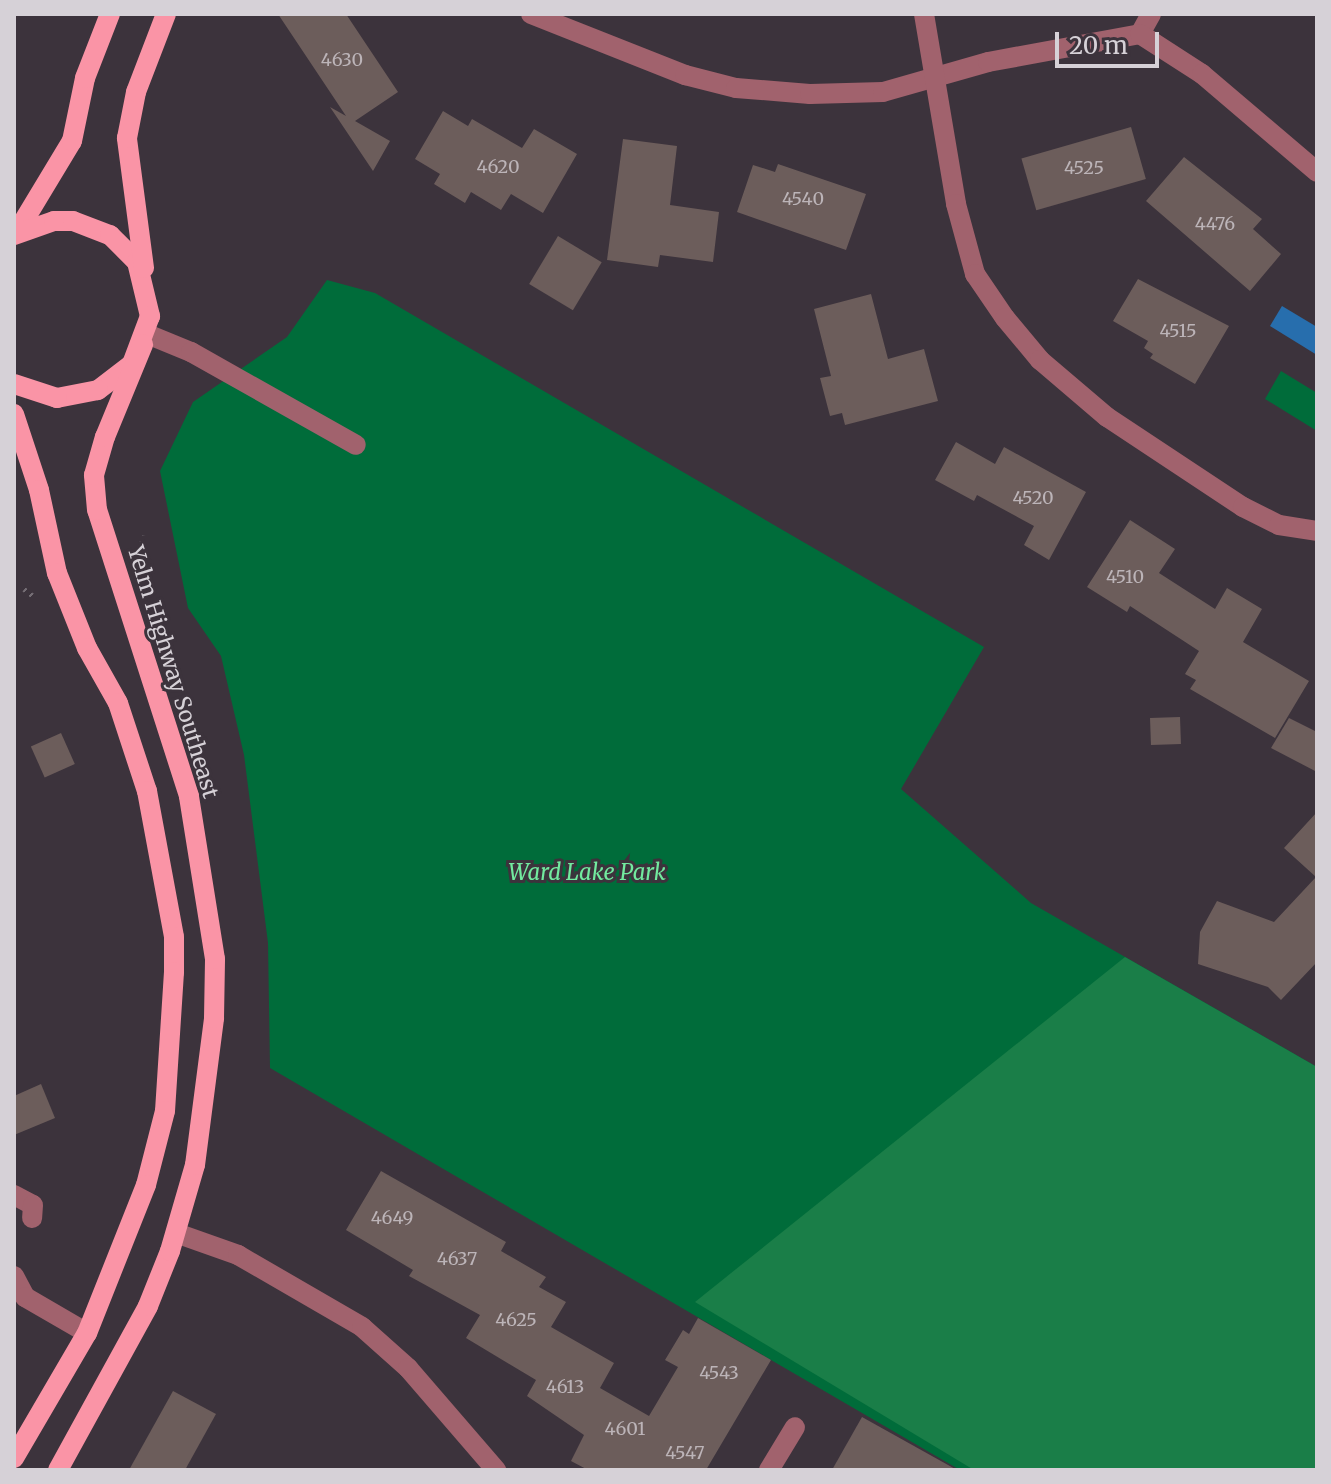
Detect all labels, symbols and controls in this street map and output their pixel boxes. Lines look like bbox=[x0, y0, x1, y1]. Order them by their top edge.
scale bar bbox=[1059, 16, 1163, 66]
text: 20 m bbox=[1069, 30, 1128, 61]
house number: 4630 bbox=[321, 49, 363, 71]
house number: 4620 bbox=[476, 156, 520, 178]
house number: 4525 bbox=[1064, 157, 1104, 179]
house number: 4540 bbox=[782, 188, 824, 210]
house number: 4476 bbox=[1195, 213, 1235, 235]
house number: 4515 bbox=[1159, 320, 1197, 342]
house number: 4520 bbox=[1012, 487, 1054, 509]
street label: Yelm Highway Southeast bbox=[122, 543, 224, 801]
house number: 4510 bbox=[1106, 566, 1144, 588]
park label: Ward Lake Park bbox=[508, 860, 666, 886]
house number: 4649 bbox=[371, 1207, 413, 1229]
house number: 4637 bbox=[437, 1248, 477, 1270]
house number: 4625 bbox=[495, 1309, 537, 1331]
house number: 4543 bbox=[699, 1362, 739, 1384]
house number: 4613 bbox=[546, 1376, 584, 1398]
house number: 4601 bbox=[605, 1418, 645, 1440]
house number: 4547 bbox=[665, 1442, 705, 1464]

